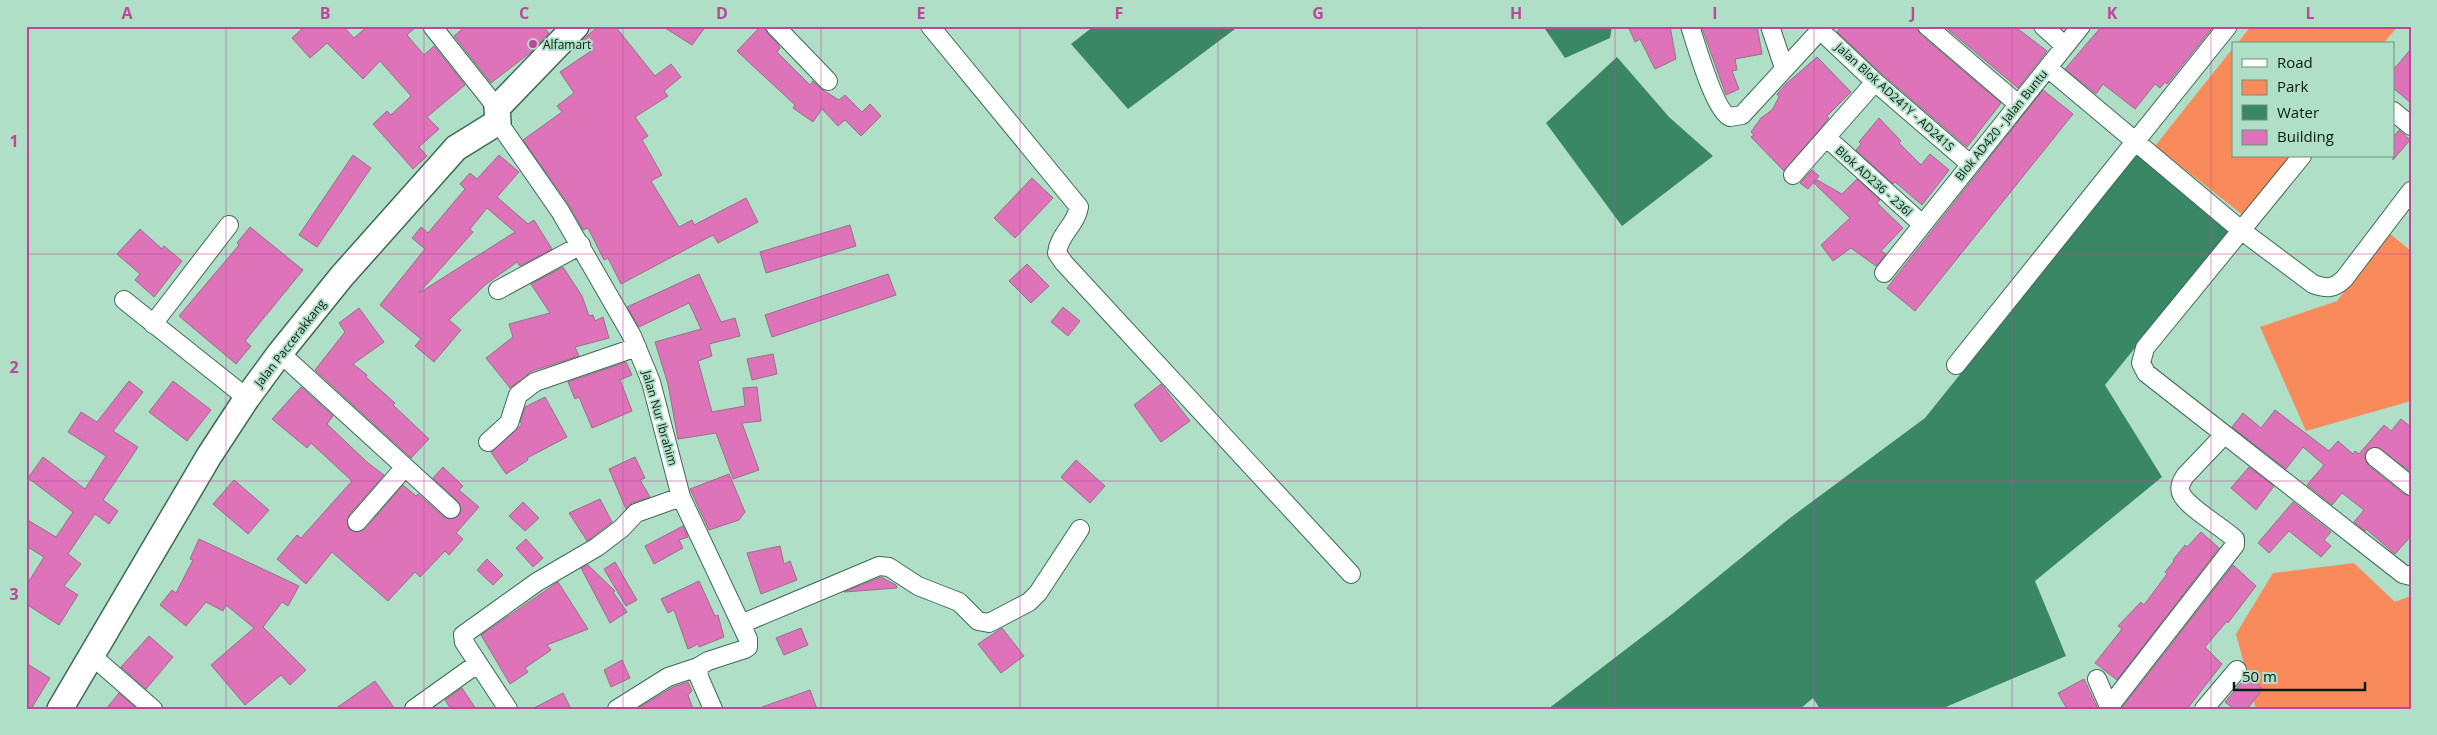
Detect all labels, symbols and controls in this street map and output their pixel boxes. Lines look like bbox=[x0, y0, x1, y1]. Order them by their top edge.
text: A bbox=[121, 2, 133, 24]
text: B bbox=[320, 2, 330, 24]
text: C bbox=[519, 2, 529, 24]
text: D bbox=[716, 2, 728, 24]
text: E bbox=[917, 2, 926, 24]
text: F bbox=[1115, 2, 1123, 24]
text: G bbox=[1312, 2, 1324, 24]
text: H bbox=[1510, 2, 1522, 24]
text: I bbox=[1712, 2, 1718, 24]
text: J bbox=[1908, 2, 1916, 24]
text: K bbox=[2107, 2, 2118, 24]
text: L bbox=[2305, 2, 2315, 24]
place label: Alfamart bbox=[543, 36, 591, 53]
marker: Alfamart bbox=[527, 38, 539, 50]
street label: Jalan Blok AD241Y - AD241S bbox=[1831, 38, 1958, 155]
legend bbox=[2232, 42, 2394, 158]
text: Road bbox=[2277, 52, 2313, 72]
street label: Blok AD420 - Jalan Buntu bbox=[1951, 66, 2051, 184]
text: Park bbox=[2277, 76, 2308, 96]
text: Water bbox=[2277, 102, 2319, 122]
text: Building bbox=[2277, 126, 2334, 146]
text: 1 bbox=[9, 130, 19, 152]
street label: Blok AD236 - 236l bbox=[1832, 142, 1916, 220]
street label: Jalan Paccerakkang bbox=[250, 295, 330, 391]
text: 2 bbox=[9, 356, 19, 378]
street label: Jalan Nur Ibrahim bbox=[638, 367, 682, 468]
text: 3 bbox=[9, 583, 19, 605]
scale bar bbox=[2234, 660, 2366, 692]
text: 50 m bbox=[2242, 666, 2277, 686]

